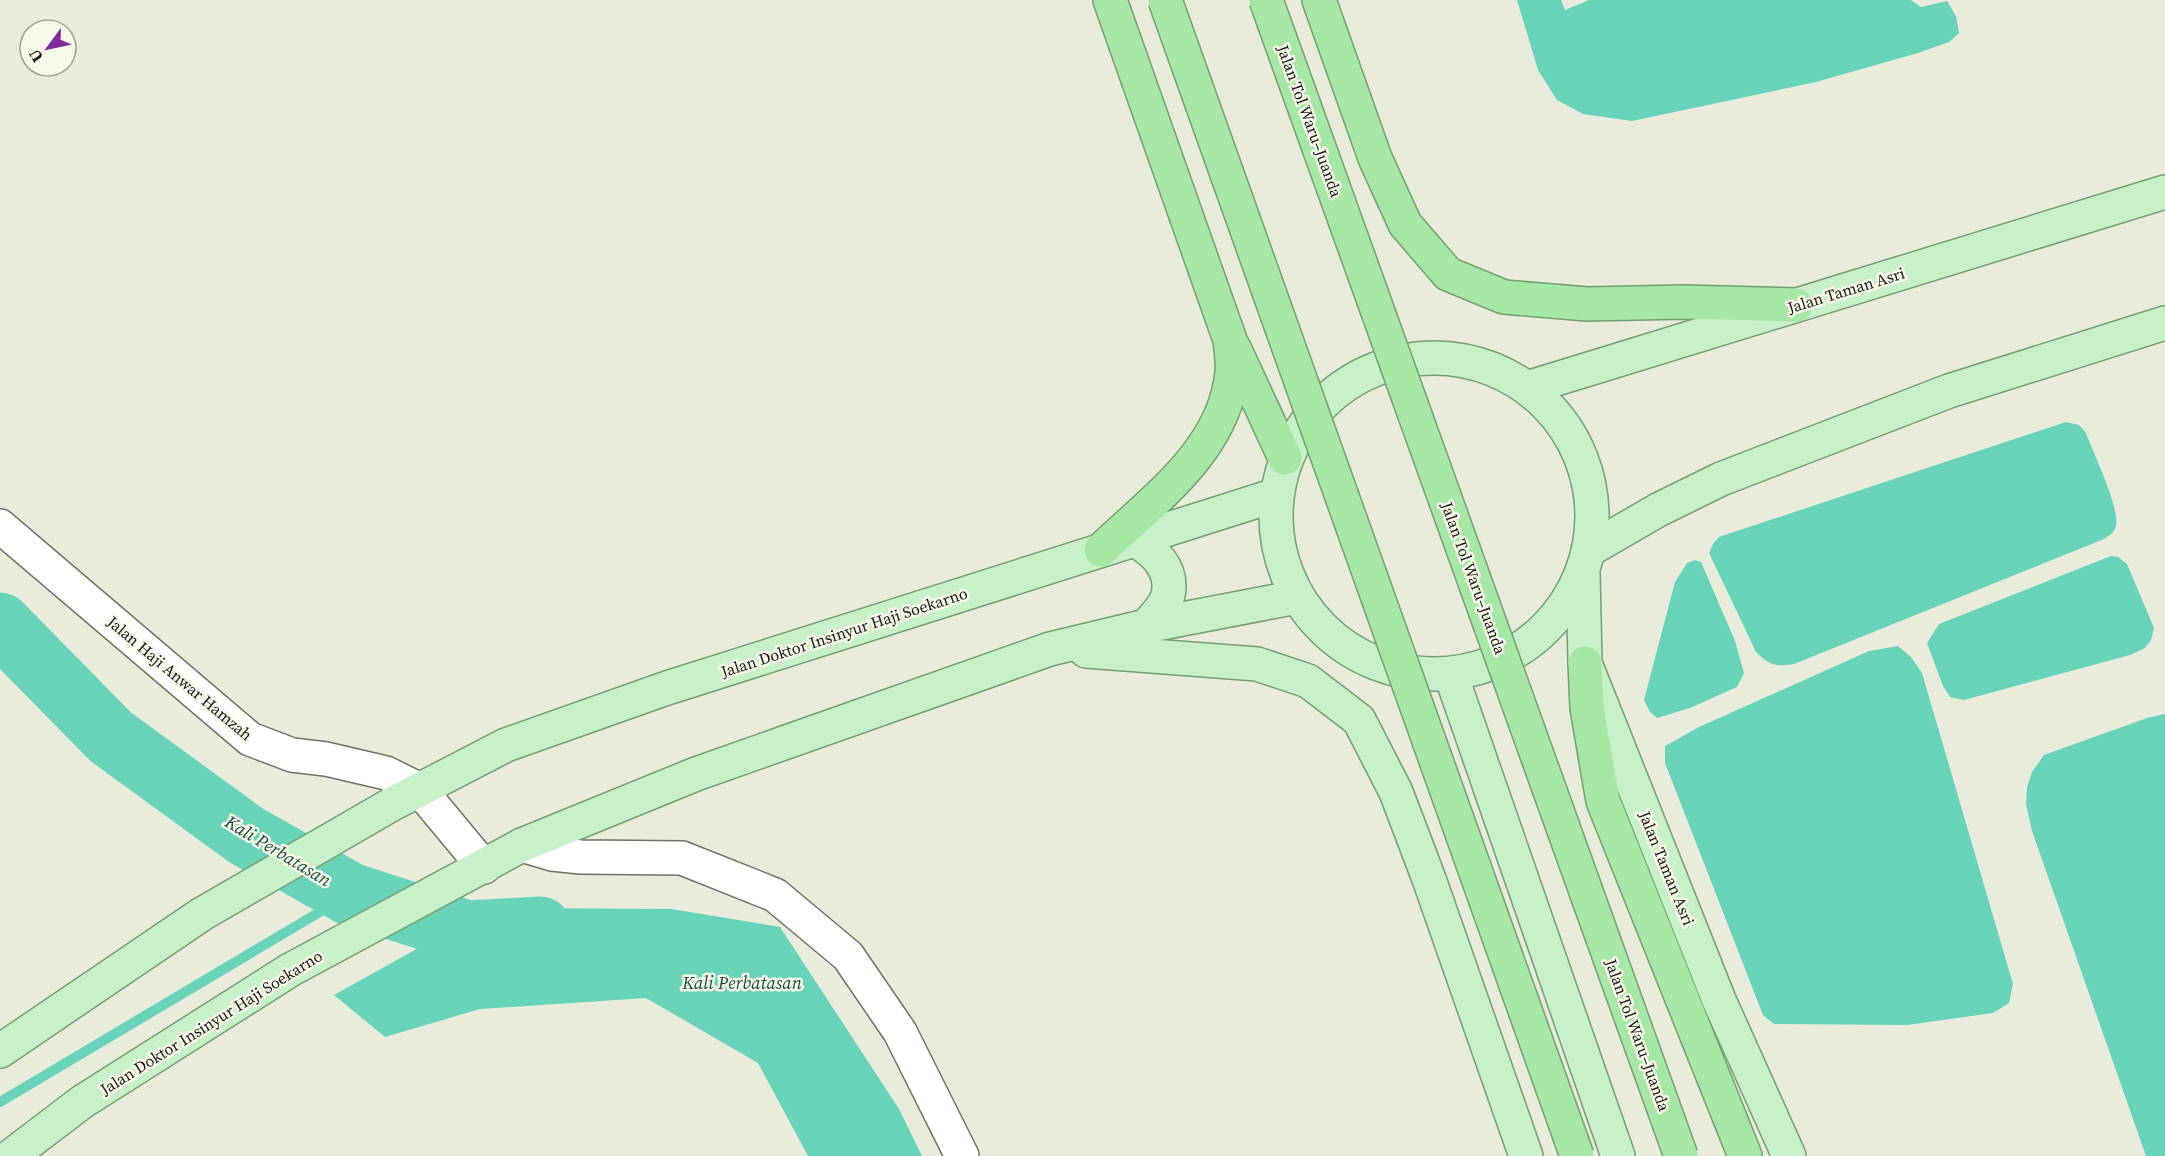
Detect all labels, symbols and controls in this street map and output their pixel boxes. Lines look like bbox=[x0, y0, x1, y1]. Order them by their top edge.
north arrow bbox=[18, 18, 78, 78]
street label: Jalan Tol Waru–Juanda bbox=[1272, 41, 1348, 201]
text: U bbox=[23, 45, 48, 67]
street label: Jalan Taman Asri bbox=[1784, 262, 1908, 319]
street label: Jalan Tol Waru–Juanda bbox=[1436, 498, 1512, 658]
street label: Jalan Doktor Insinyur Haji Soekarno bbox=[717, 582, 970, 683]
street label: Jalan Haji Anwar Hamzah bbox=[102, 610, 258, 746]
street label: Jalan Taman Asri bbox=[1634, 807, 1700, 929]
water label: Kali Perbatasan bbox=[220, 809, 336, 892]
street label: Jalan Doktor Insinyur Haji Soekarno bbox=[95, 944, 326, 1100]
street label: Jalan Tol Waru–Juanda bbox=[1600, 955, 1676, 1115]
water label: Kali Perbatasan bbox=[681, 970, 802, 995]

